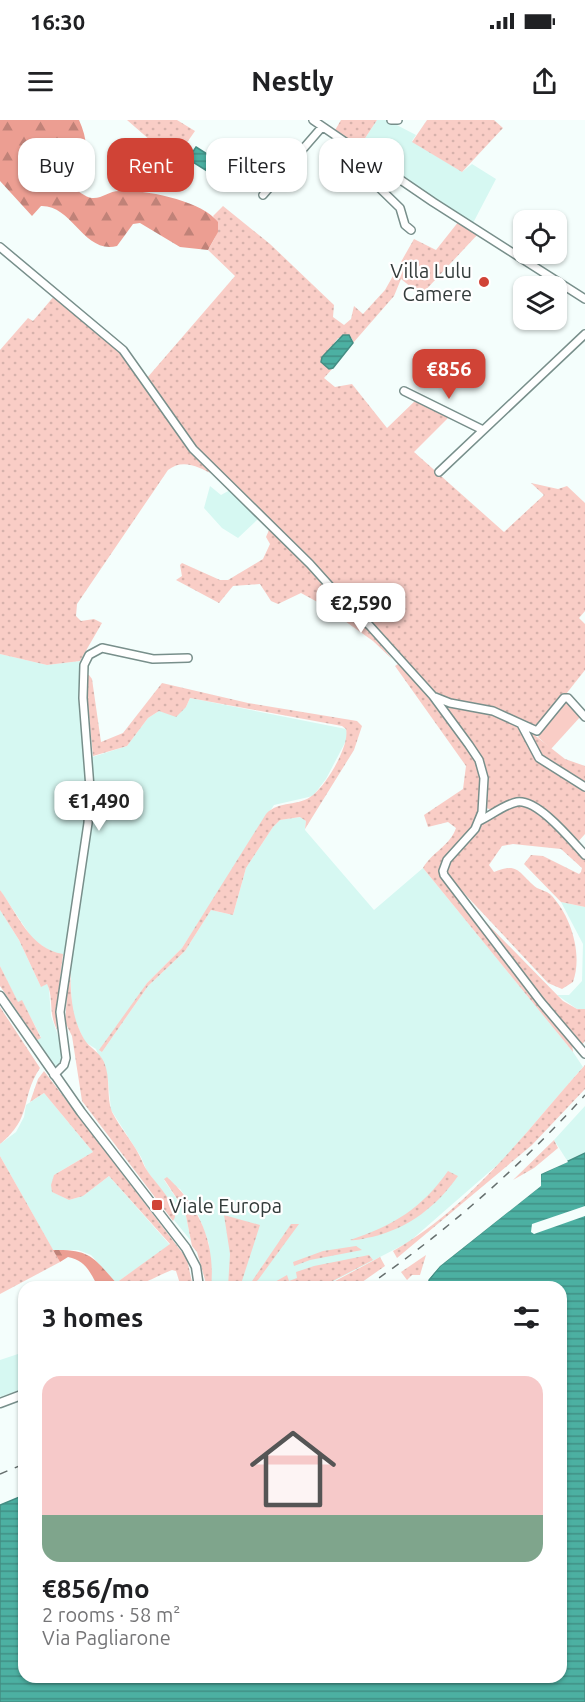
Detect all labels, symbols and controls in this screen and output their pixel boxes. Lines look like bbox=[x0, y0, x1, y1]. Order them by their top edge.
text: 16:30 bbox=[30, 9, 85, 34]
icon: menu bbox=[24, 65, 57, 98]
icon: share bbox=[528, 65, 561, 98]
text: Nestly bbox=[251, 66, 334, 96]
chip: Buy bbox=[18, 138, 95, 192]
chip: Rent bbox=[107, 138, 194, 192]
chip: Filters bbox=[206, 138, 307, 192]
chip: New bbox=[319, 138, 404, 192]
map controls bbox=[513, 210, 567, 330]
button: locate bbox=[513, 210, 567, 264]
place label: Villa Lulu Camere bbox=[390, 259, 472, 305]
marker: Villa Lulu Camere bbox=[477, 275, 491, 289]
button: layers bbox=[513, 276, 567, 330]
pin: €856 bbox=[413, 349, 485, 400]
text: €856 bbox=[426, 357, 472, 380]
pin: €2,590 bbox=[312, 583, 410, 634]
text: €2,590 bbox=[330, 591, 392, 614]
pin: €1,490 bbox=[50, 781, 148, 832]
text: €1,490 bbox=[68, 789, 130, 812]
place label: Viale Europa bbox=[169, 1194, 282, 1217]
marker: Viale Europa bbox=[150, 1198, 164, 1212]
icon: filters bbox=[510, 1301, 543, 1334]
text: 3 homes bbox=[42, 1303, 143, 1332]
icon: home bbox=[239, 1415, 347, 1523]
text: €856/mo bbox=[42, 1574, 150, 1603]
text: 2 rooms · 58 m² bbox=[42, 1603, 180, 1626]
text: Via Pagliarone bbox=[42, 1626, 171, 1649]

